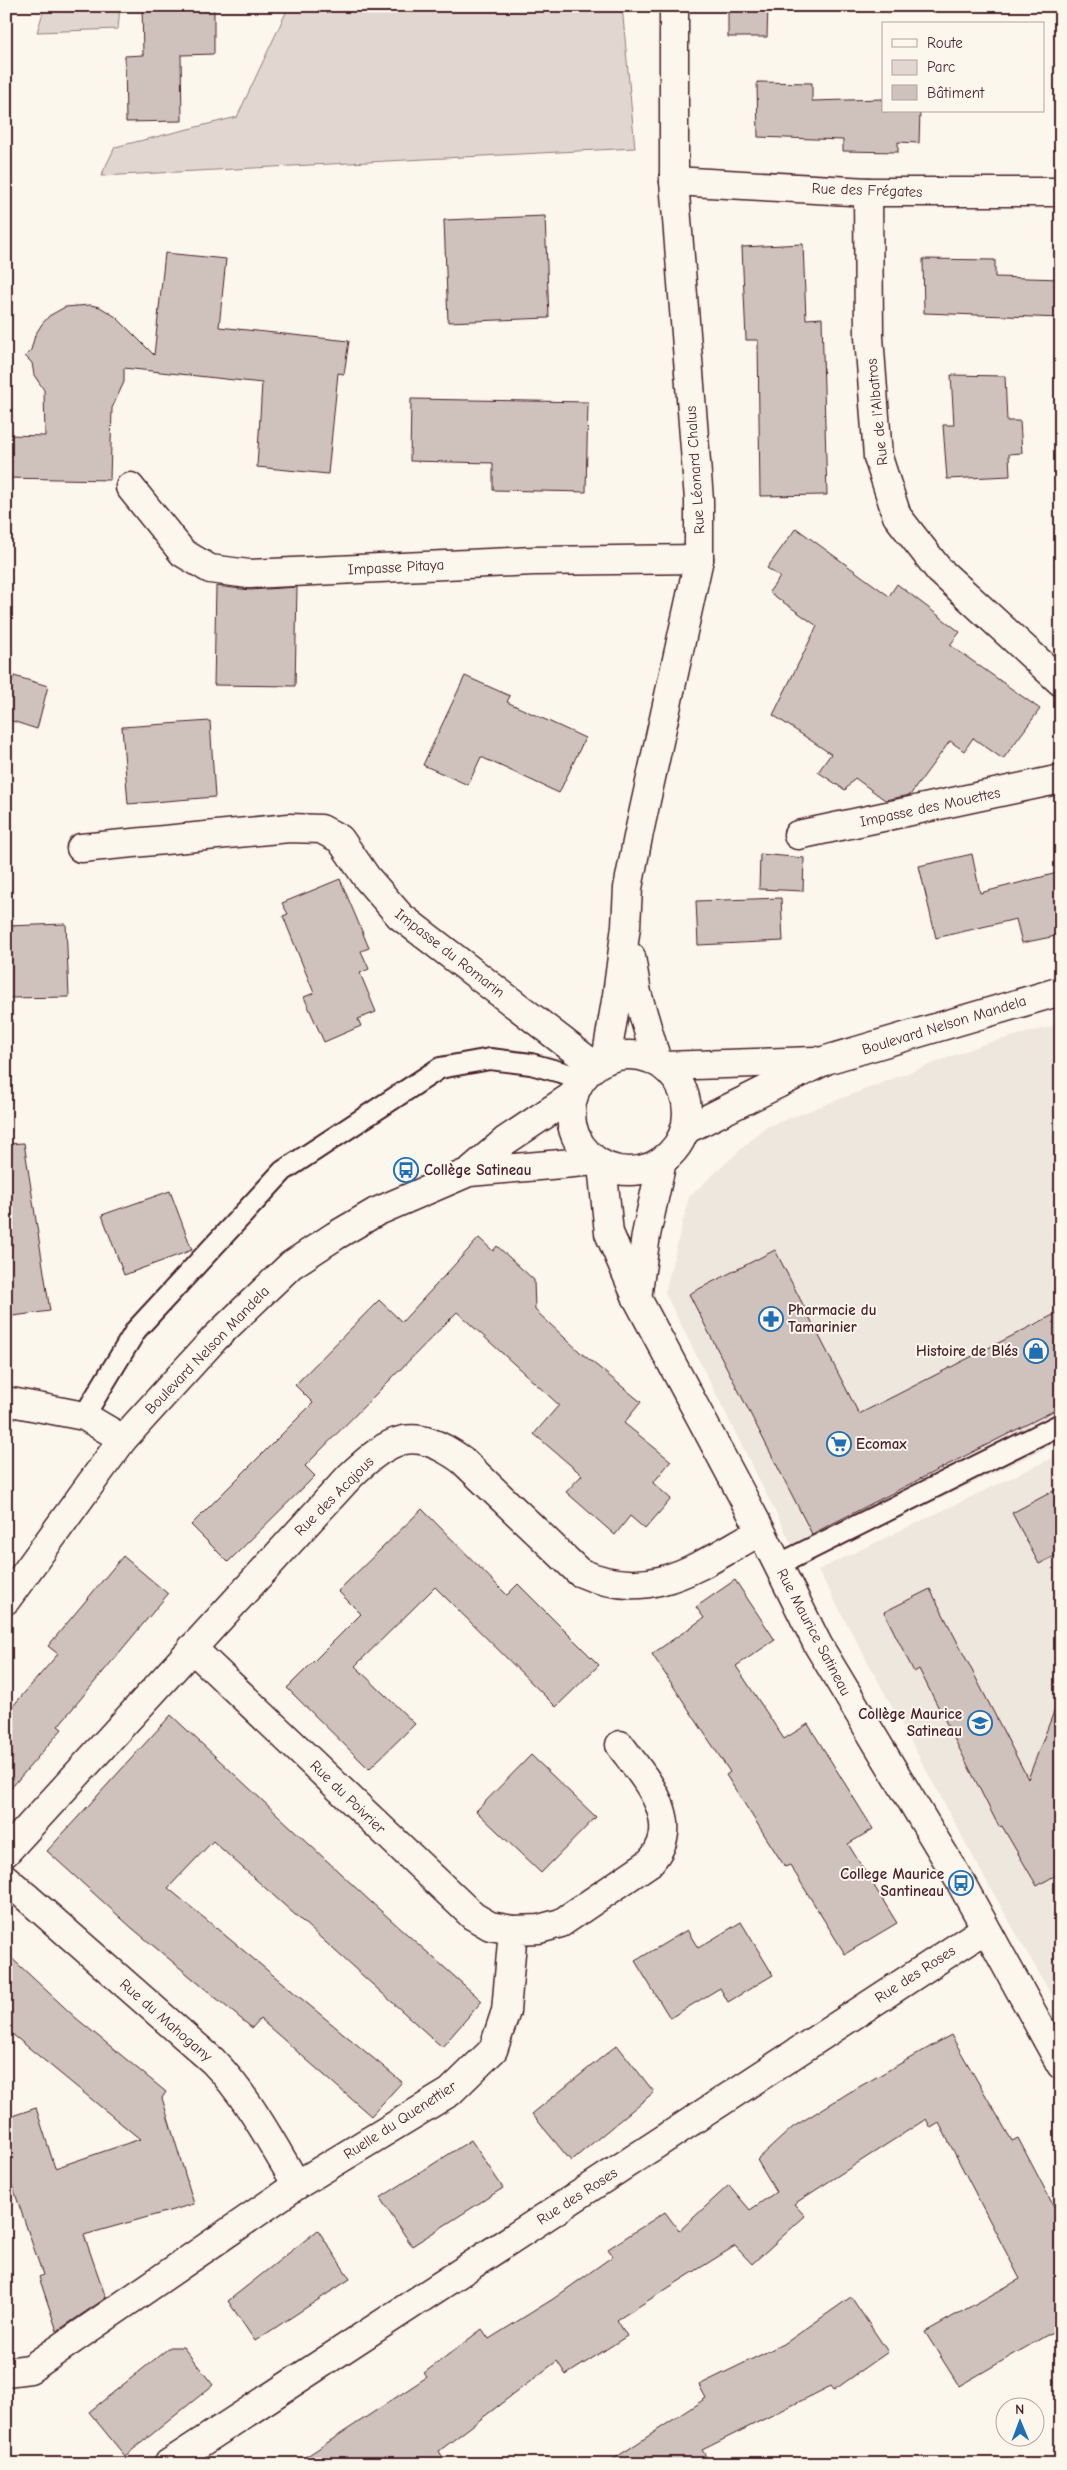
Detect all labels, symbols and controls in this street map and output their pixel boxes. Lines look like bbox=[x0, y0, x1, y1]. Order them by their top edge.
legend bbox=[882, 22, 1044, 112]
text: Route bbox=[927, 34, 963, 52]
text: Parc bbox=[927, 58, 955, 76]
text: Bâtiment bbox=[927, 84, 985, 102]
street label: Rue des Frégates bbox=[811, 179, 923, 201]
street label: Rue de l'Albatros bbox=[862, 358, 892, 466]
street label: Rue Léonard Chalus bbox=[682, 405, 708, 535]
street label: Impasse Pitaya bbox=[347, 555, 445, 579]
street label: Impasse des Mouettes bbox=[858, 783, 1002, 831]
street label: Impasse du Romarin bbox=[392, 905, 508, 1001]
street label: Boulevard Nelson Mandela bbox=[860, 991, 1028, 1059]
bus stop icon: Collège Satineau bbox=[393, 1157, 419, 1183]
place label: Collège Satineau bbox=[424, 1161, 531, 1179]
street label: Boulevard Nelson Mandela bbox=[141, 1282, 273, 1418]
place label: Pharmacie du Tamarinier bbox=[788, 1301, 876, 1336]
pharmacy icon: Pharmacie du Tamarinier bbox=[758, 1306, 784, 1332]
shop icon: Histoire de Blés bbox=[1023, 1338, 1049, 1364]
place label: Histoire de Blés bbox=[916, 1342, 1018, 1360]
supermarket icon: Ecomax bbox=[826, 1431, 852, 1457]
place label: Ecomax bbox=[856, 1435, 907, 1453]
street label: Rue des Acajous bbox=[291, 1453, 377, 1539]
street label: Rue Maurice Satineau bbox=[773, 1565, 855, 1699]
place label: Collège Maurice Satineau bbox=[858, 1705, 962, 1740]
school or university icon: Collège Maurice Satineau bbox=[967, 1710, 993, 1736]
street label: Rue du Poivrier bbox=[307, 1756, 390, 1838]
place label: College Maurice Santineau bbox=[840, 1865, 944, 1900]
bus stop icon: College Maurice Santineau bbox=[948, 1870, 974, 1896]
street label: Rue des Roses bbox=[871, 1941, 959, 2007]
street label: Rue du Mahogany bbox=[116, 1975, 216, 2065]
street label: Ruelle du Quenettier bbox=[340, 2077, 460, 2163]
street label: Rue des Roses bbox=[533, 2163, 621, 2229]
north arrow bbox=[994, 2398, 1044, 2448]
text: N bbox=[1015, 2401, 1024, 2418]

